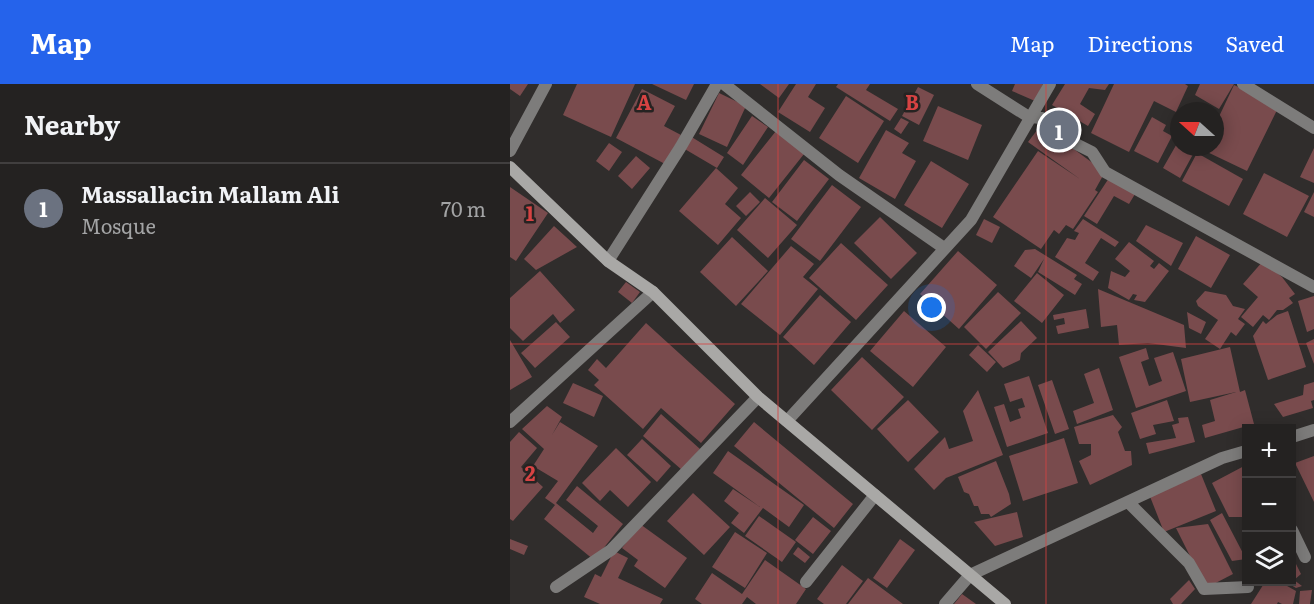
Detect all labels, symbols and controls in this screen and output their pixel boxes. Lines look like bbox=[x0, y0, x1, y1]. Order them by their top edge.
text: Map bbox=[30, 21, 92, 63]
text: Map bbox=[1010, 27, 1055, 58]
text: Directions bbox=[1088, 27, 1193, 58]
text: Saved bbox=[1226, 27, 1284, 58]
text: A bbox=[636, 86, 652, 116]
text: B bbox=[905, 86, 919, 116]
north arrow bbox=[1170, 102, 1224, 156]
text: Nearby bbox=[24, 104, 120, 143]
pin: 1 bbox=[1040, 108, 1078, 152]
text: Massallacin Mallam Ali bbox=[81, 177, 340, 210]
text: 1 bbox=[39, 193, 48, 223]
text: 70 m bbox=[441, 193, 486, 223]
text: 1 bbox=[526, 197, 534, 227]
text: Mosque bbox=[81, 210, 156, 240]
your location bbox=[917, 293, 946, 322]
map controls bbox=[1242, 424, 1296, 586]
button: + bbox=[1242, 424, 1296, 478]
text: 2 bbox=[525, 457, 536, 487]
button: − bbox=[1242, 478, 1296, 532]
button: layers bbox=[1242, 532, 1296, 586]

